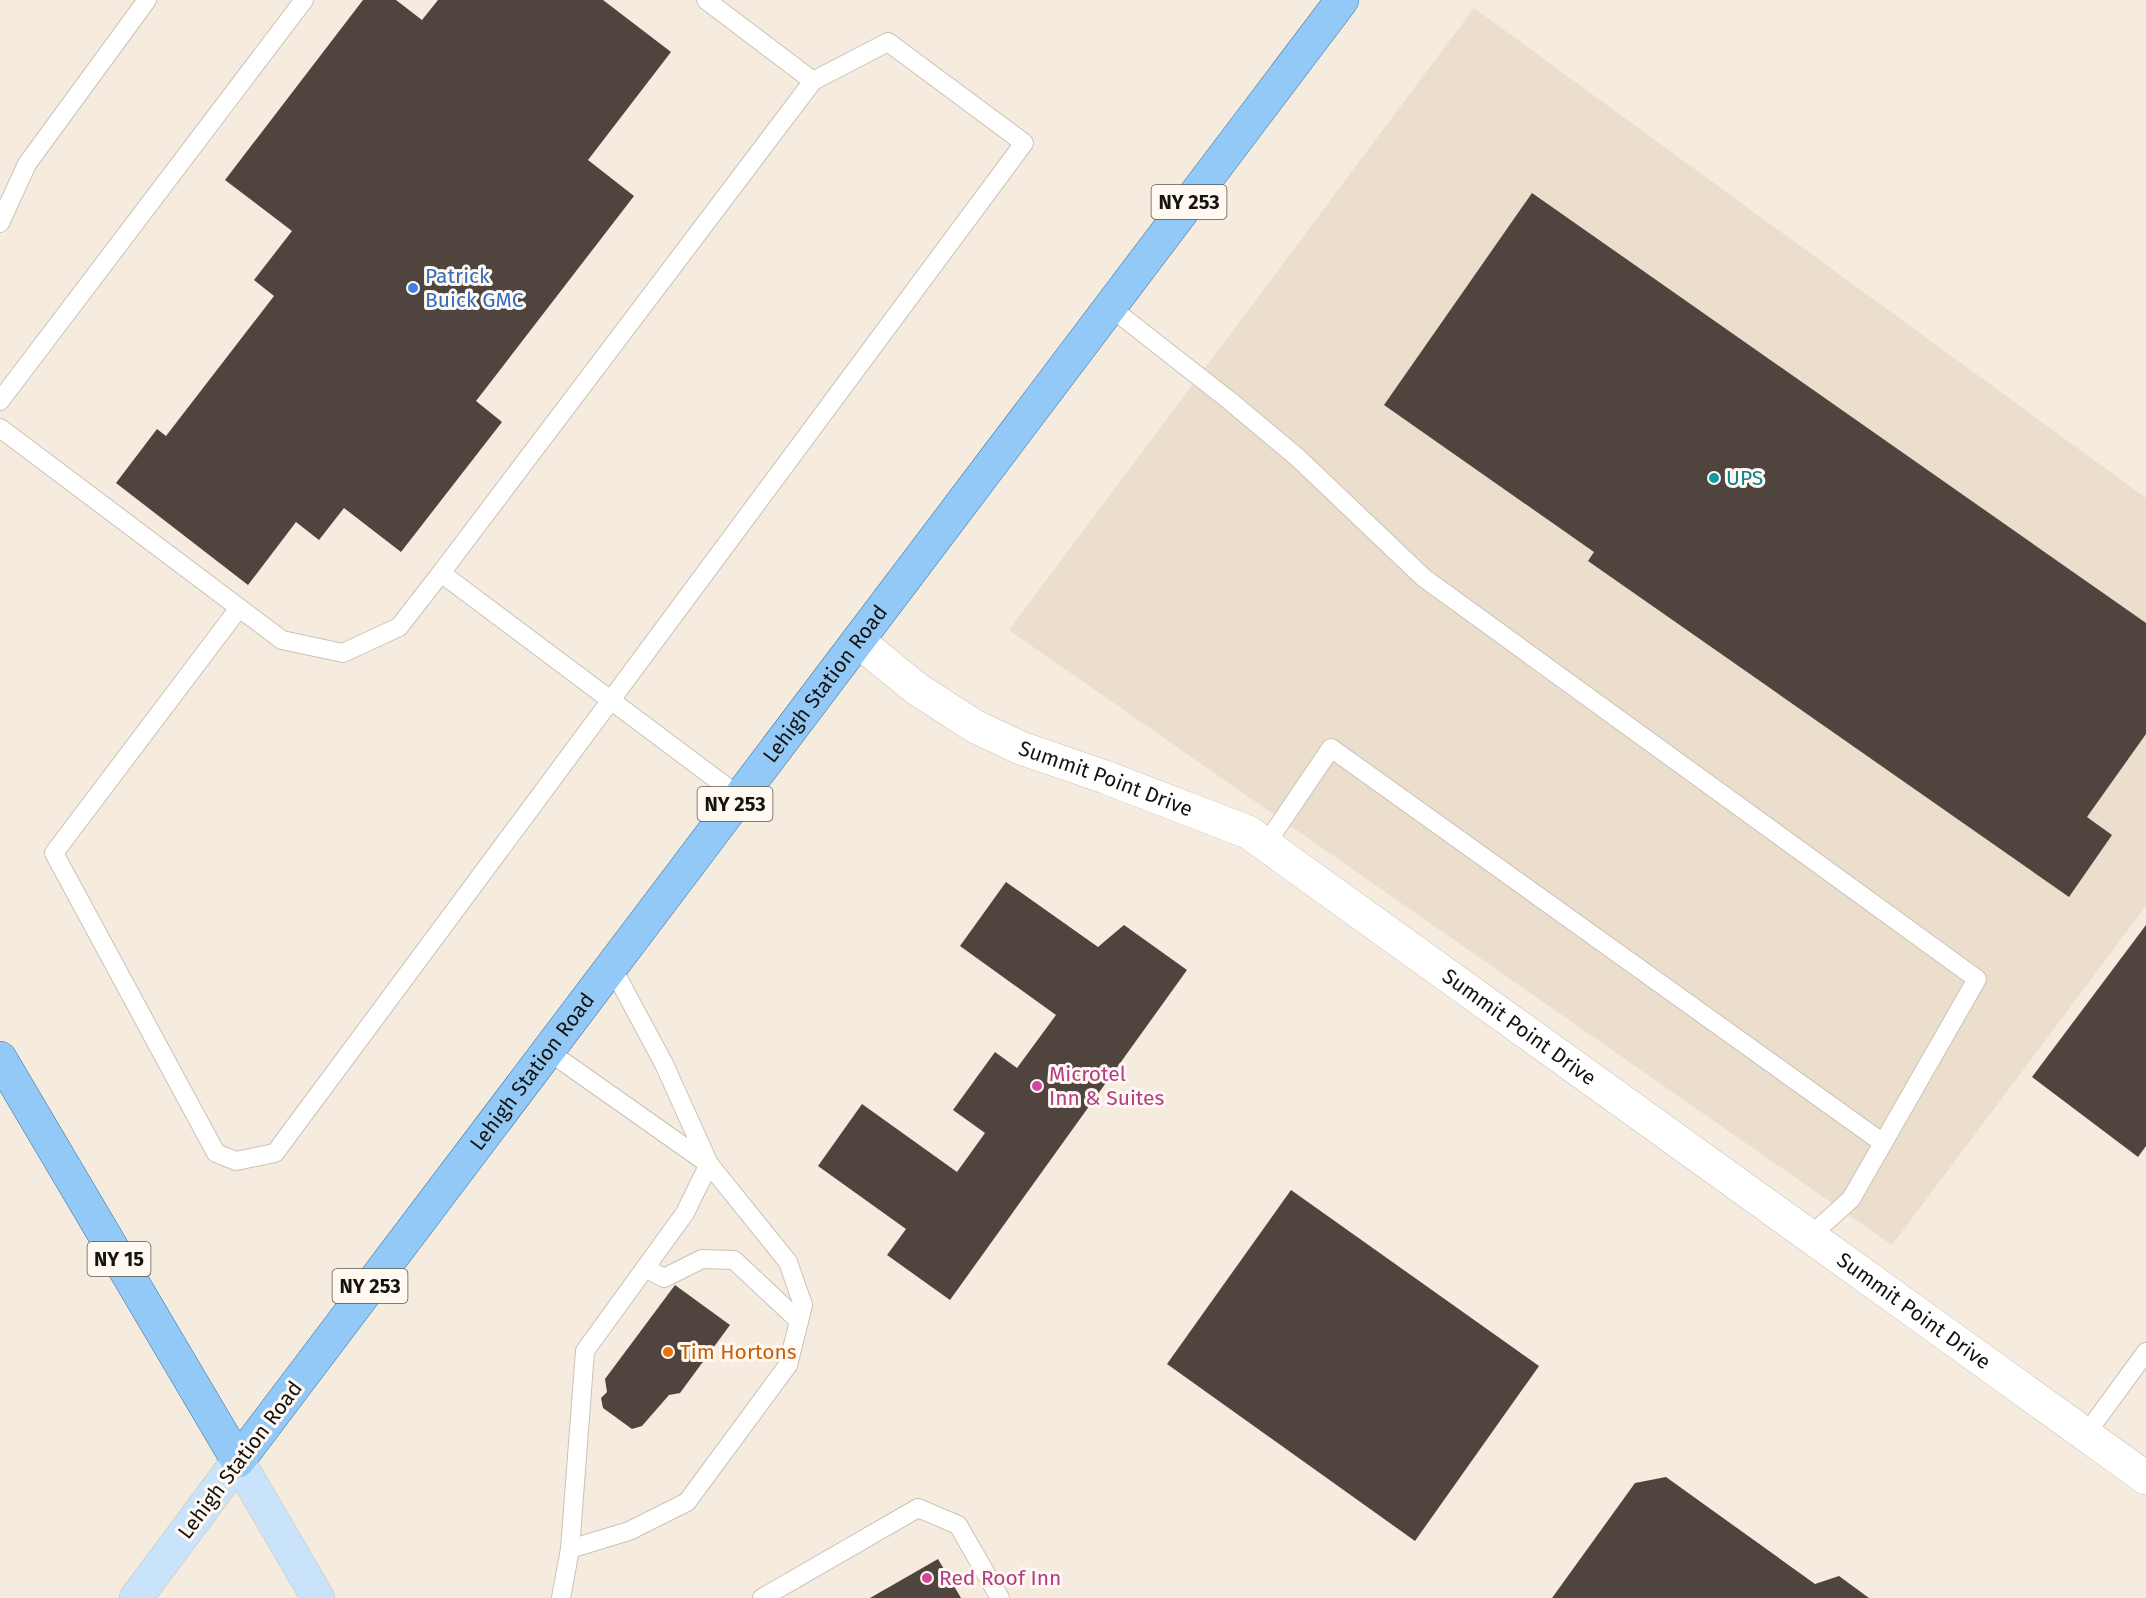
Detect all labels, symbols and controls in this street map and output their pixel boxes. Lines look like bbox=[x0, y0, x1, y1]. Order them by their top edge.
road number: NY 253 bbox=[1152, 185, 1226, 219]
place label: Patrick Buick GMC bbox=[425, 263, 524, 313]
marker: Patrick Buick GMC bbox=[406, 281, 420, 295]
place label: UPS bbox=[1726, 465, 1763, 491]
marker: UPS bbox=[1707, 471, 1721, 485]
street label: Lehigh Station Road bbox=[757, 600, 893, 768]
street label: Summit Point Drive bbox=[1015, 735, 1196, 822]
road number: NY 253 bbox=[698, 787, 772, 821]
street label: Summit Point Drive bbox=[1437, 963, 1601, 1091]
street label: Lehigh Station Road bbox=[464, 988, 600, 1156]
place label: Microtel Inn & Suites bbox=[1049, 1061, 1165, 1111]
marker: Microtel Inn & Suites bbox=[1030, 1079, 1044, 1093]
road number: NY 15 bbox=[88, 1242, 150, 1276]
street label: Summit Point Drive bbox=[1832, 1247, 1996, 1375]
road number: NY 253 bbox=[332, 1269, 407, 1303]
place label: Tim Hortons bbox=[680, 1339, 797, 1365]
marker: Tim Hortons bbox=[661, 1345, 675, 1359]
street label: Lehigh Station Road bbox=[172, 1376, 308, 1544]
place label: Red Roof Inn bbox=[939, 1565, 1061, 1591]
marker: Red Roof Inn bbox=[920, 1571, 934, 1585]

